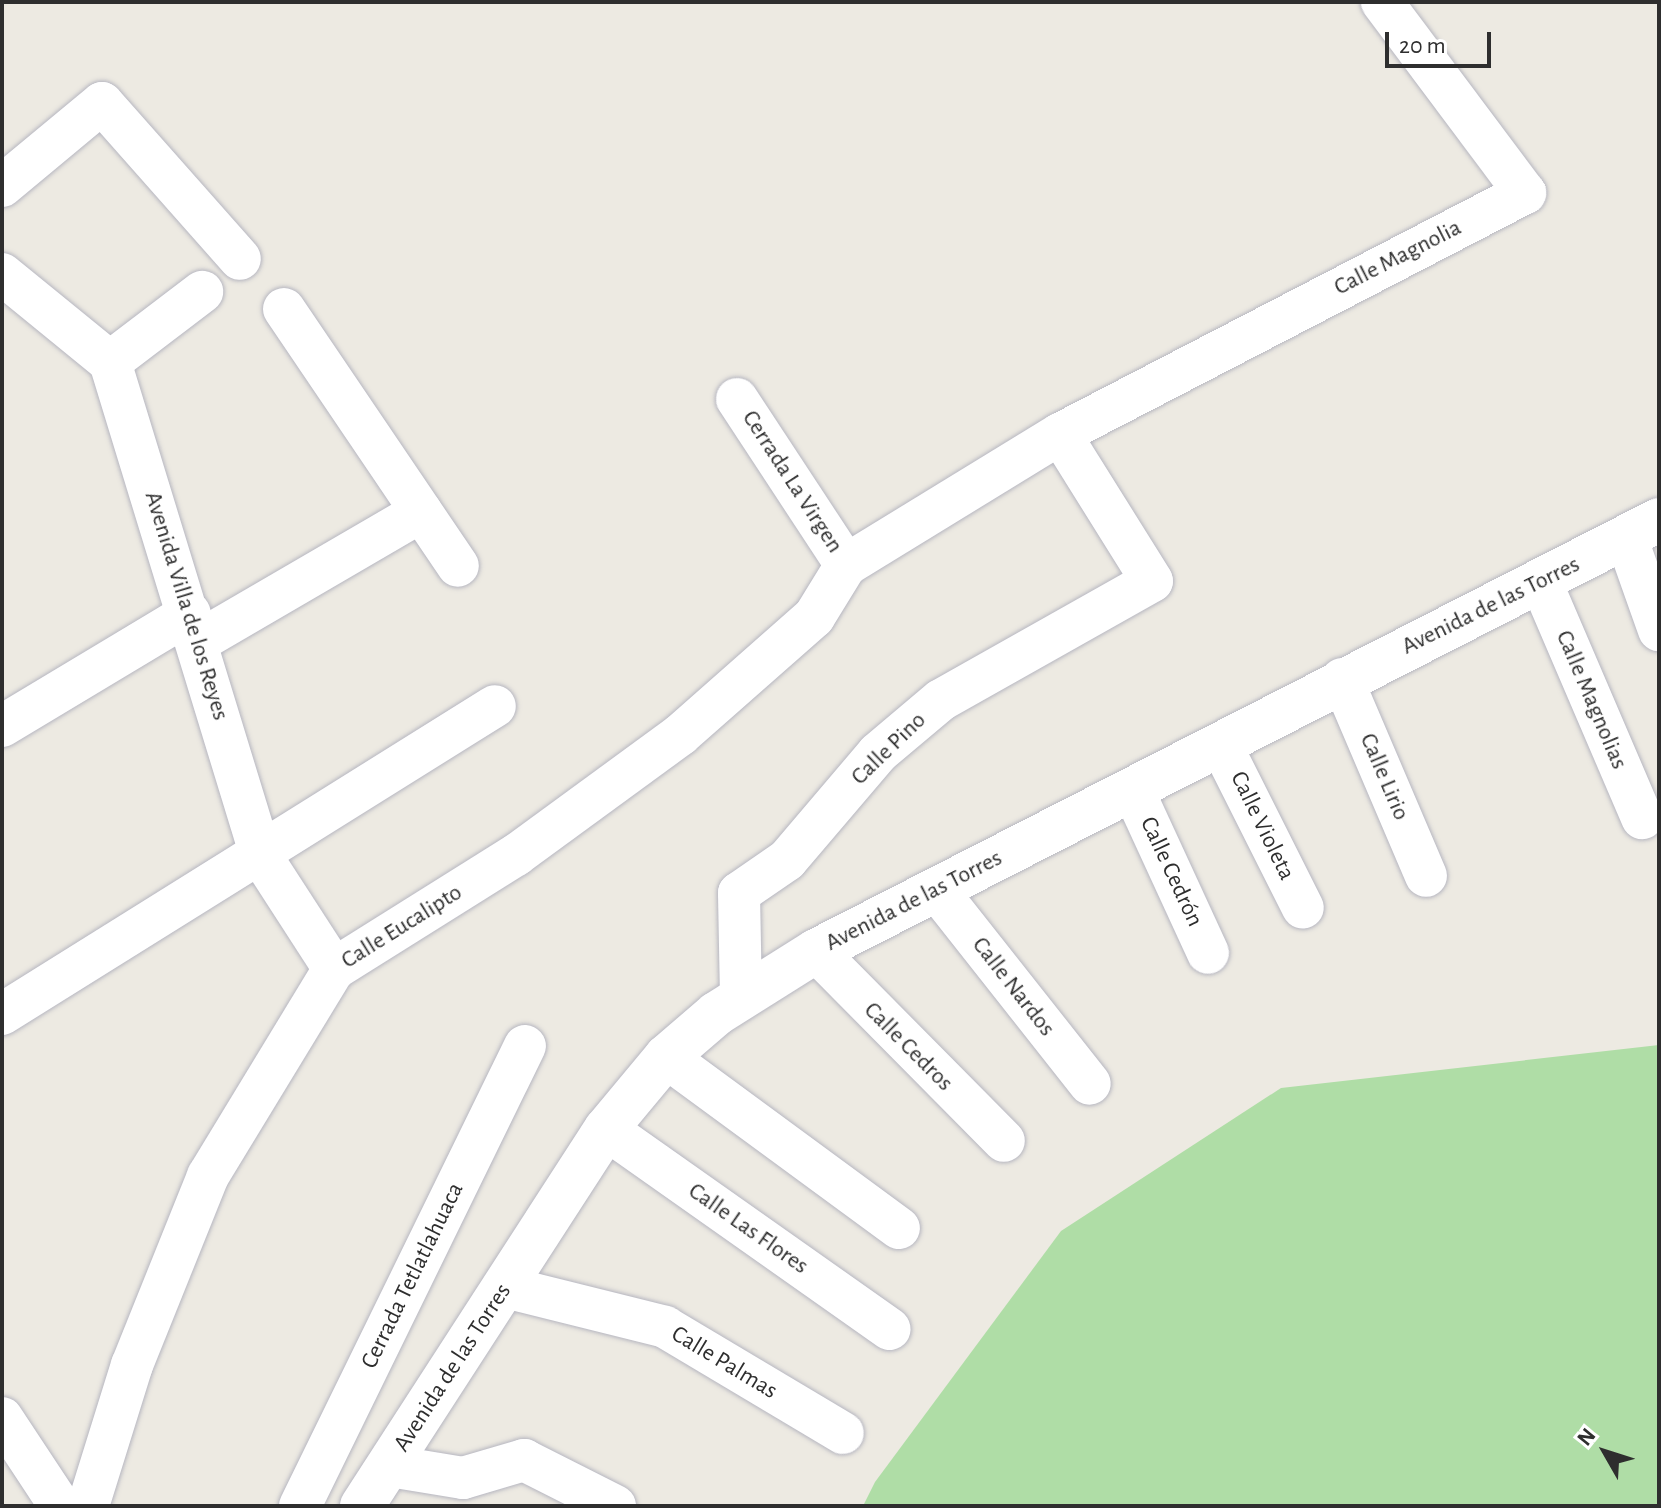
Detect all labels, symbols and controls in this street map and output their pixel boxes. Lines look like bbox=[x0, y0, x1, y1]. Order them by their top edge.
scale bar bbox=[1389, 16, 1495, 66]
text: 20 m bbox=[1399, 34, 1446, 58]
street label: Calle Magnolia bbox=[1330, 214, 1466, 302]
street label: Cerrada La Virgen bbox=[735, 405, 849, 559]
street label: Avenida Villa de los Reyes bbox=[137, 488, 235, 724]
street label: Avenida de las Torres bbox=[1397, 550, 1585, 662]
street label: Calle Magnolias bbox=[1549, 626, 1633, 774]
street label: Calle Pino bbox=[846, 706, 932, 792]
street label: Calle Lirio bbox=[1353, 729, 1415, 825]
street label: Calle Violeta bbox=[1223, 767, 1301, 885]
street label: Calle Cedrón bbox=[1133, 813, 1209, 931]
street label: Avenida de las Torres bbox=[821, 844, 1007, 958]
street label: Calle Eucalipto bbox=[336, 879, 468, 975]
street label: Calle Nardos bbox=[965, 932, 1061, 1042]
street label: Calle Cedros bbox=[857, 996, 959, 1098]
street label: Calle Las Flores bbox=[682, 1177, 814, 1281]
street label: Cerrada Tetlatlahuaca bbox=[355, 1178, 471, 1374]
street label: Avenida de las Torres bbox=[388, 1279, 518, 1457]
street label: Calle Palmas bbox=[666, 1320, 782, 1406]
north arrow bbox=[1565, 1412, 1645, 1492]
text: N bbox=[1573, 1424, 1600, 1450]

